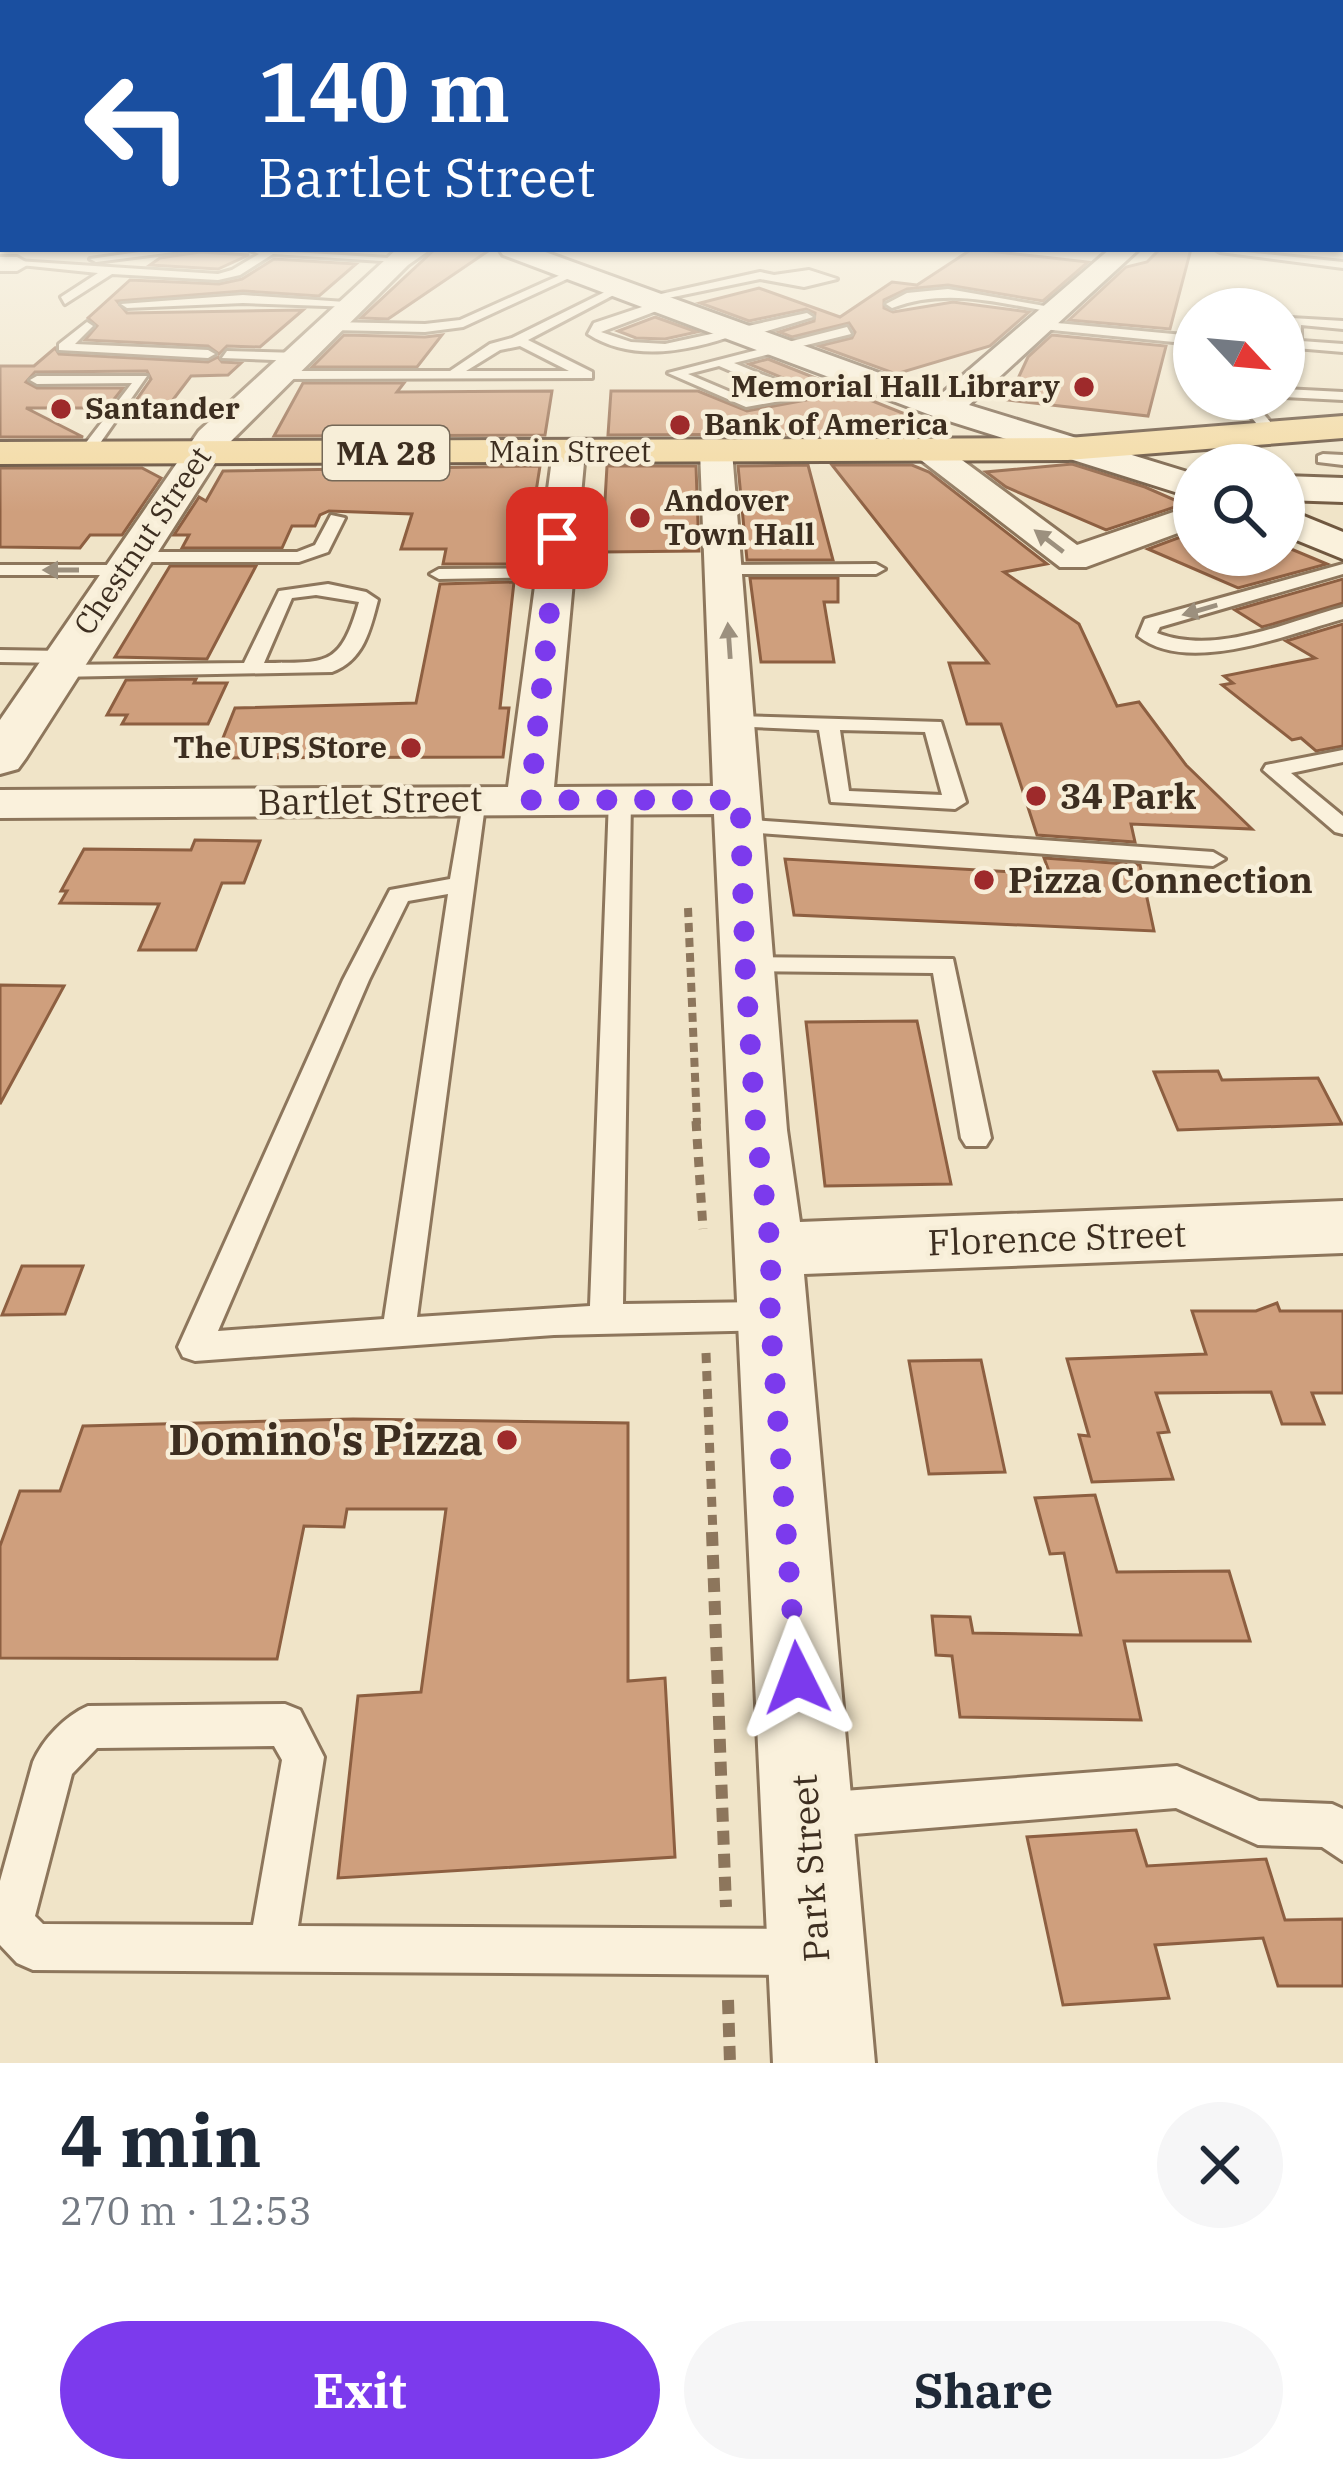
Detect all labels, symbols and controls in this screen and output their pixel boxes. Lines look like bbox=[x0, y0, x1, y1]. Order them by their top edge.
text: 140 m bbox=[258, 36, 510, 145]
icon: left bbox=[60, 48, 216, 204]
text: Bartlet Street bbox=[258, 142, 596, 212]
north arrow bbox=[1173, 288, 1305, 420]
map controls bbox=[1173, 288, 1305, 576]
place label: Memorial Hall Library bbox=[731, 366, 1060, 405]
marker: Memorial Hall Library bbox=[1071, 374, 1097, 400]
place label: Santander bbox=[85, 388, 240, 427]
marker: Santander bbox=[48, 396, 74, 422]
place label: Bank of America bbox=[704, 404, 949, 443]
marker: Bank of America bbox=[667, 412, 693, 438]
road number: MA 28 bbox=[323, 426, 449, 480]
street label: Main Street bbox=[489, 431, 651, 470]
street label: Chestnut Street bbox=[64, 439, 219, 642]
button: search bbox=[1173, 444, 1305, 576]
place label: Andover Town Hall bbox=[664, 480, 815, 553]
pin bbox=[506, 487, 608, 589]
icon: arrive bbox=[524, 505, 590, 571]
marker: Andover Town Hall bbox=[627, 505, 653, 531]
one-way arrow bbox=[1033, 529, 1065, 553]
one-way arrow bbox=[41, 560, 79, 580]
one-way arrow bbox=[1181, 602, 1218, 620]
one-way arrow bbox=[720, 622, 739, 659]
place label: The UPS Store bbox=[173, 727, 387, 766]
marker: The UPS Store bbox=[398, 735, 424, 761]
place label: 34 Park bbox=[1060, 772, 1197, 819]
street label: Bartlet Street bbox=[257, 774, 483, 825]
marker: 34 Park bbox=[1023, 783, 1049, 809]
place label: Pizza Connection bbox=[1008, 856, 1313, 903]
marker: Pizza Connection bbox=[971, 867, 997, 893]
street label: Florence Street bbox=[927, 1209, 1187, 1266]
place label: Domino's Pizza bbox=[169, 1412, 483, 1467]
marker: Domino's Pizza bbox=[494, 1427, 520, 1453]
position arrow bbox=[734, 1615, 860, 1741]
street label: Park Street bbox=[779, 1773, 840, 1963]
text: 4 min bbox=[60, 2093, 262, 2187]
button: close bbox=[1157, 2102, 1283, 2228]
text: 270 m · 12:53 bbox=[60, 2185, 312, 2236]
button: Exit bbox=[60, 2321, 660, 2459]
button: Share bbox=[684, 2321, 1283, 2459]

